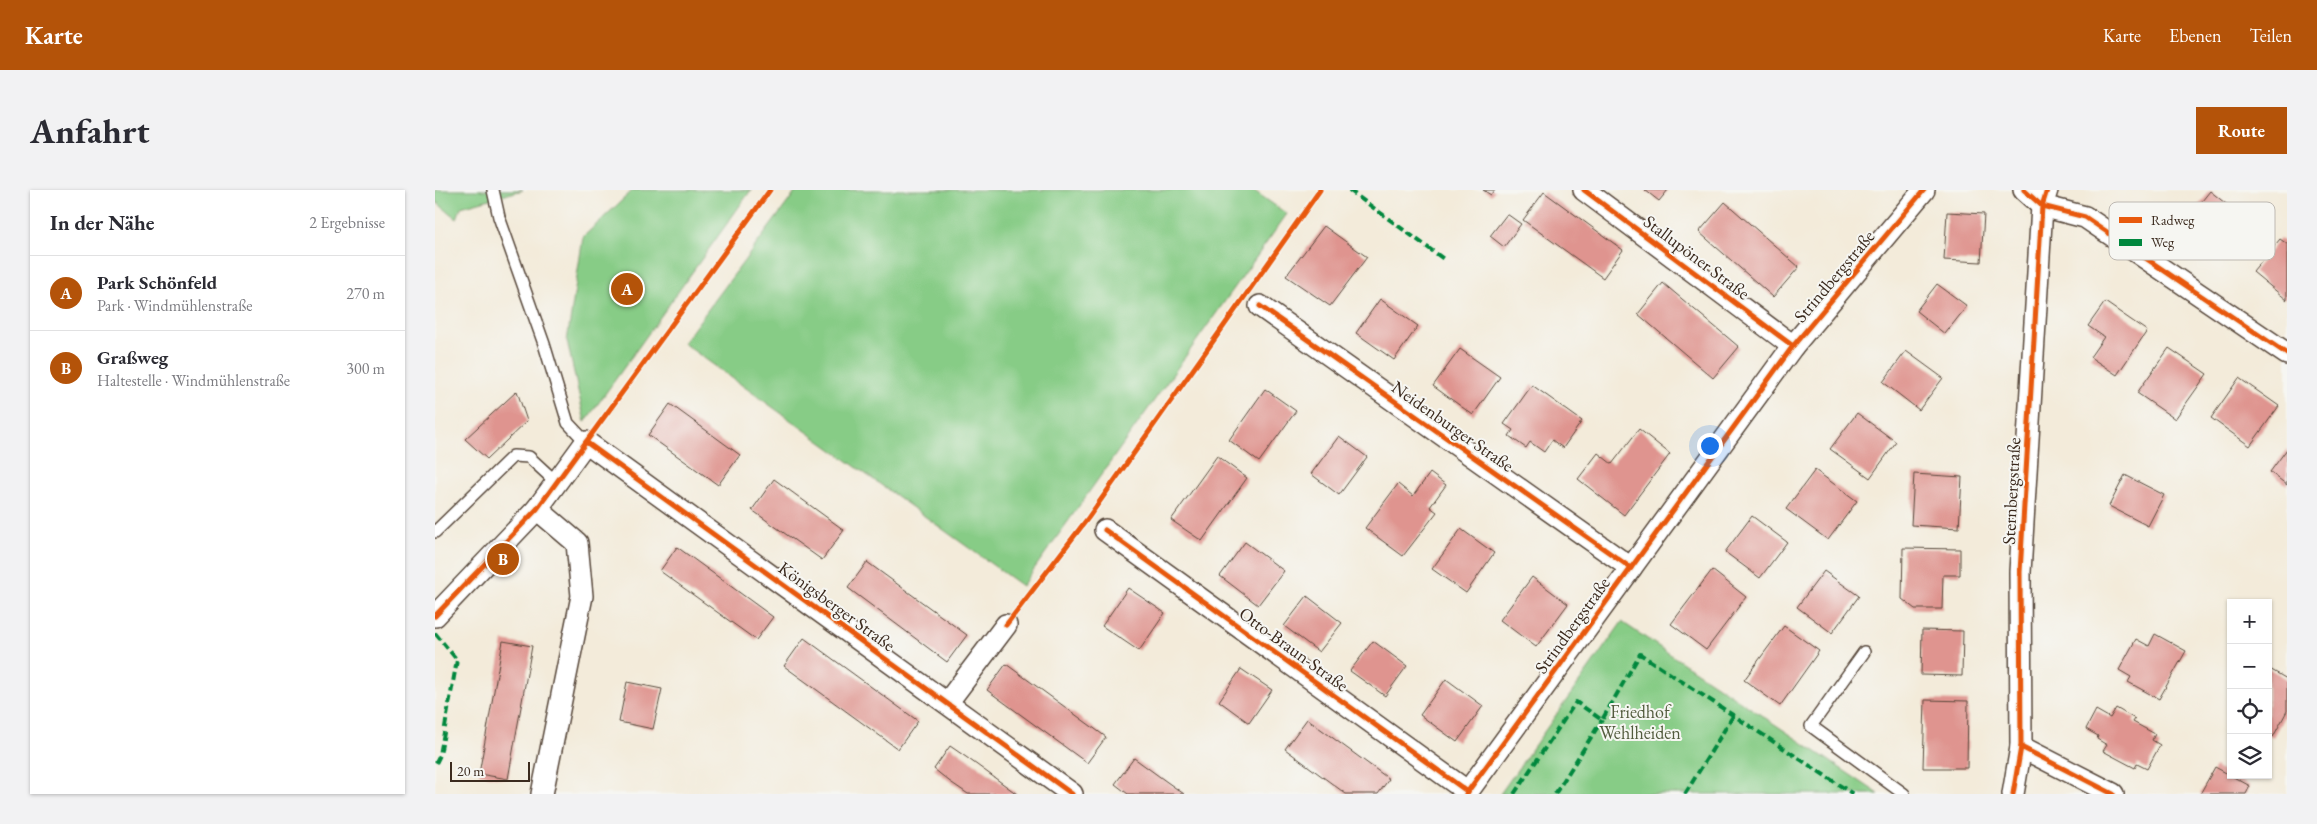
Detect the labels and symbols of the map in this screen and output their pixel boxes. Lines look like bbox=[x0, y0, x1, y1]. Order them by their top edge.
legend bbox=[2109, 202, 2275, 260]
street label: Stallupöner Straße bbox=[1639, 210, 1755, 304]
text: Radweg bbox=[2151, 211, 2195, 229]
street label: Strindbergstraße bbox=[1789, 225, 1879, 327]
text: Weg bbox=[2151, 233, 2175, 251]
pin: A bbox=[611, 270, 643, 308]
street label: Neidenburger Straße bbox=[1387, 375, 1519, 477]
your location bbox=[1697, 433, 1723, 459]
street label: Sternbergstraße bbox=[1997, 437, 2025, 545]
pin: B bbox=[487, 540, 519, 578]
street label: Königsberger Straße bbox=[774, 556, 900, 656]
street label: Strindbergstraße bbox=[1529, 572, 1615, 678]
street label: Otto-Braun-Straße bbox=[1235, 602, 1353, 696]
park label: Friedhof Wehlheiden bbox=[1599, 700, 1681, 744]
scale bar bbox=[450, 759, 530, 782]

